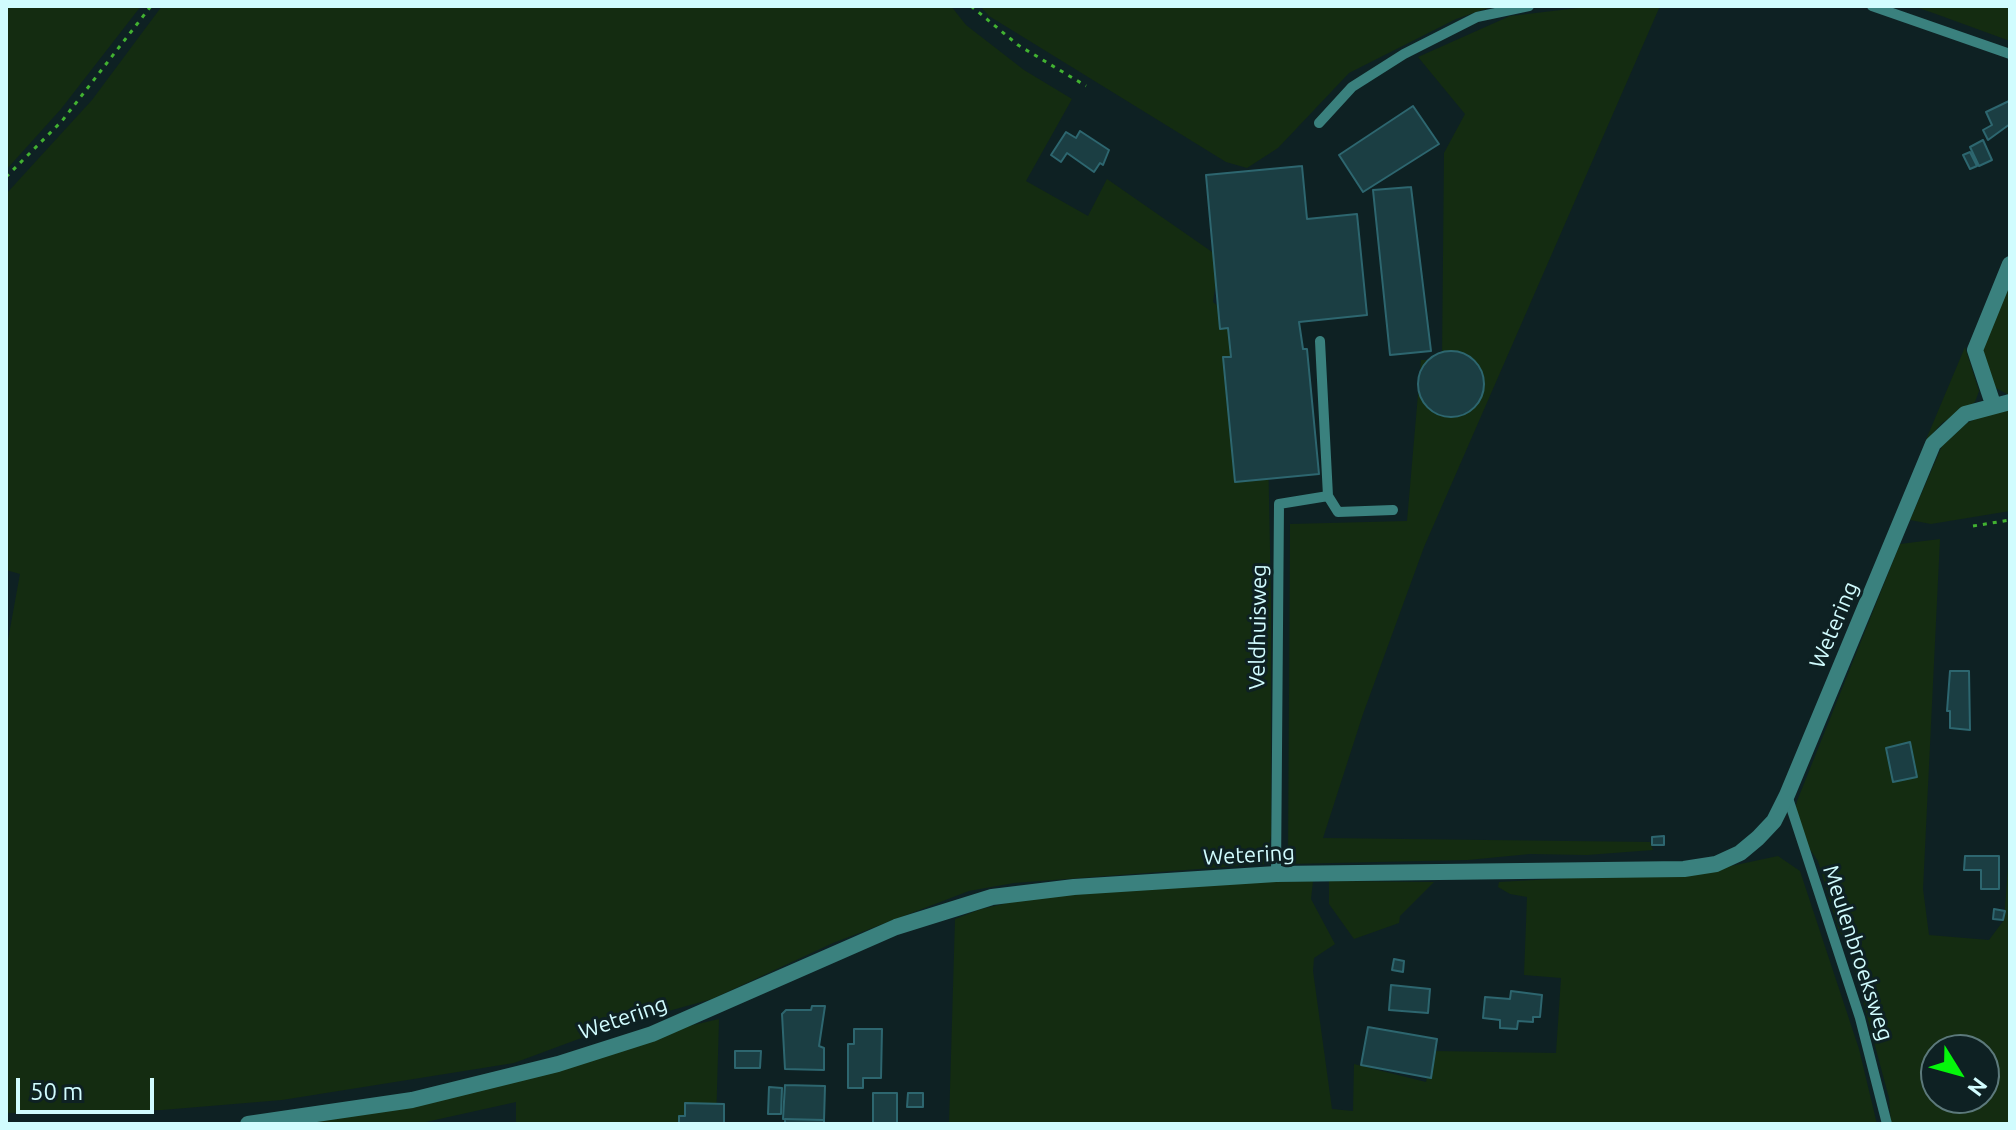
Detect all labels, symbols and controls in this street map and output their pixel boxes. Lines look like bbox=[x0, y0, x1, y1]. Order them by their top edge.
street label: Veldhuisweg bbox=[1244, 564, 1272, 690]
street label: Wetering bbox=[1804, 578, 1864, 672]
street label: Wetering bbox=[1202, 839, 1296, 871]
street label: Meulenbroeksweg bbox=[1817, 862, 1899, 1044]
street label: Wetering bbox=[575, 991, 671, 1045]
north arrow bbox=[1920, 1034, 2000, 1114]
scale bar bbox=[20, 1062, 158, 1112]
text: N bbox=[1963, 1073, 1993, 1102]
text: 50 m bbox=[30, 1078, 83, 1105]

